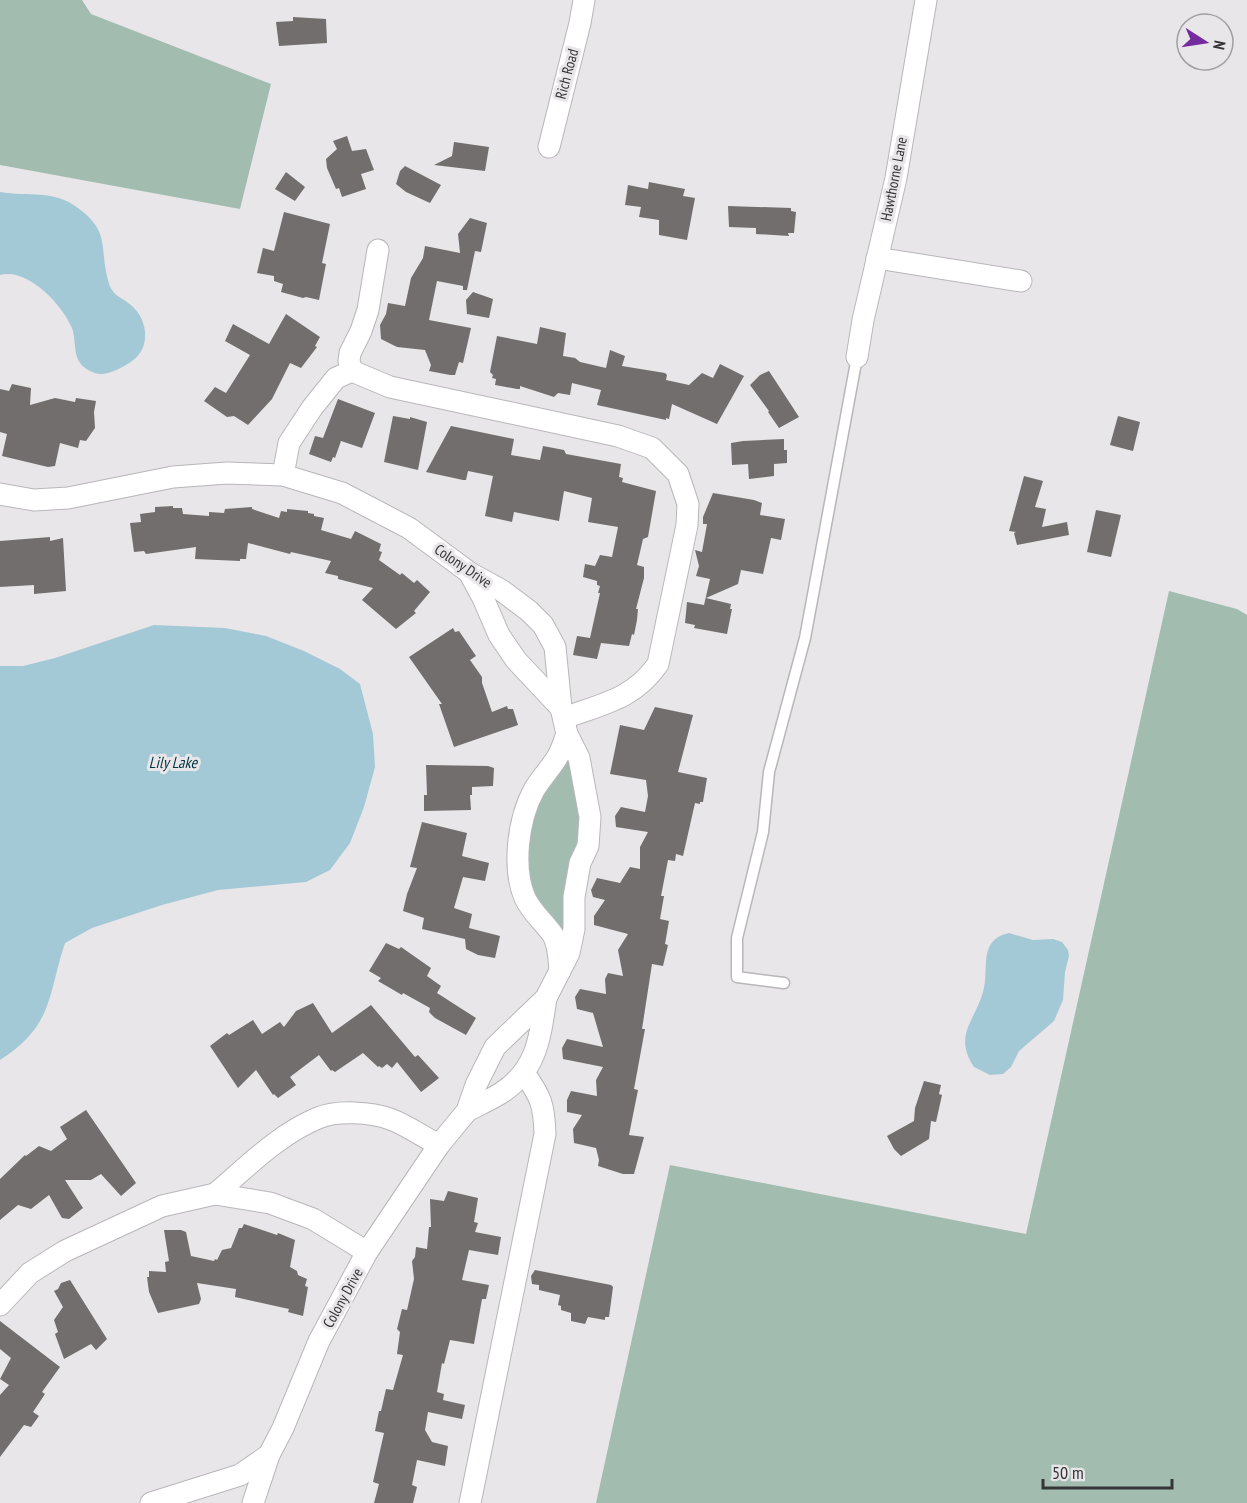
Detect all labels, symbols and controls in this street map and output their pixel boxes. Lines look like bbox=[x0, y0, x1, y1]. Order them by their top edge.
north arrow bbox=[1175, 12, 1235, 72]
text: N bbox=[1209, 39, 1230, 51]
street label: Rich Road bbox=[551, 47, 582, 101]
street label: Hawthorne Lane bbox=[876, 135, 911, 222]
street label: Colony Drive bbox=[431, 539, 496, 592]
water label: Lily Lake bbox=[149, 752, 199, 772]
street label: Colony Drive bbox=[318, 1265, 367, 1331]
scale bar bbox=[1043, 1452, 1172, 1490]
text: 50 m bbox=[1052, 1461, 1084, 1484]

